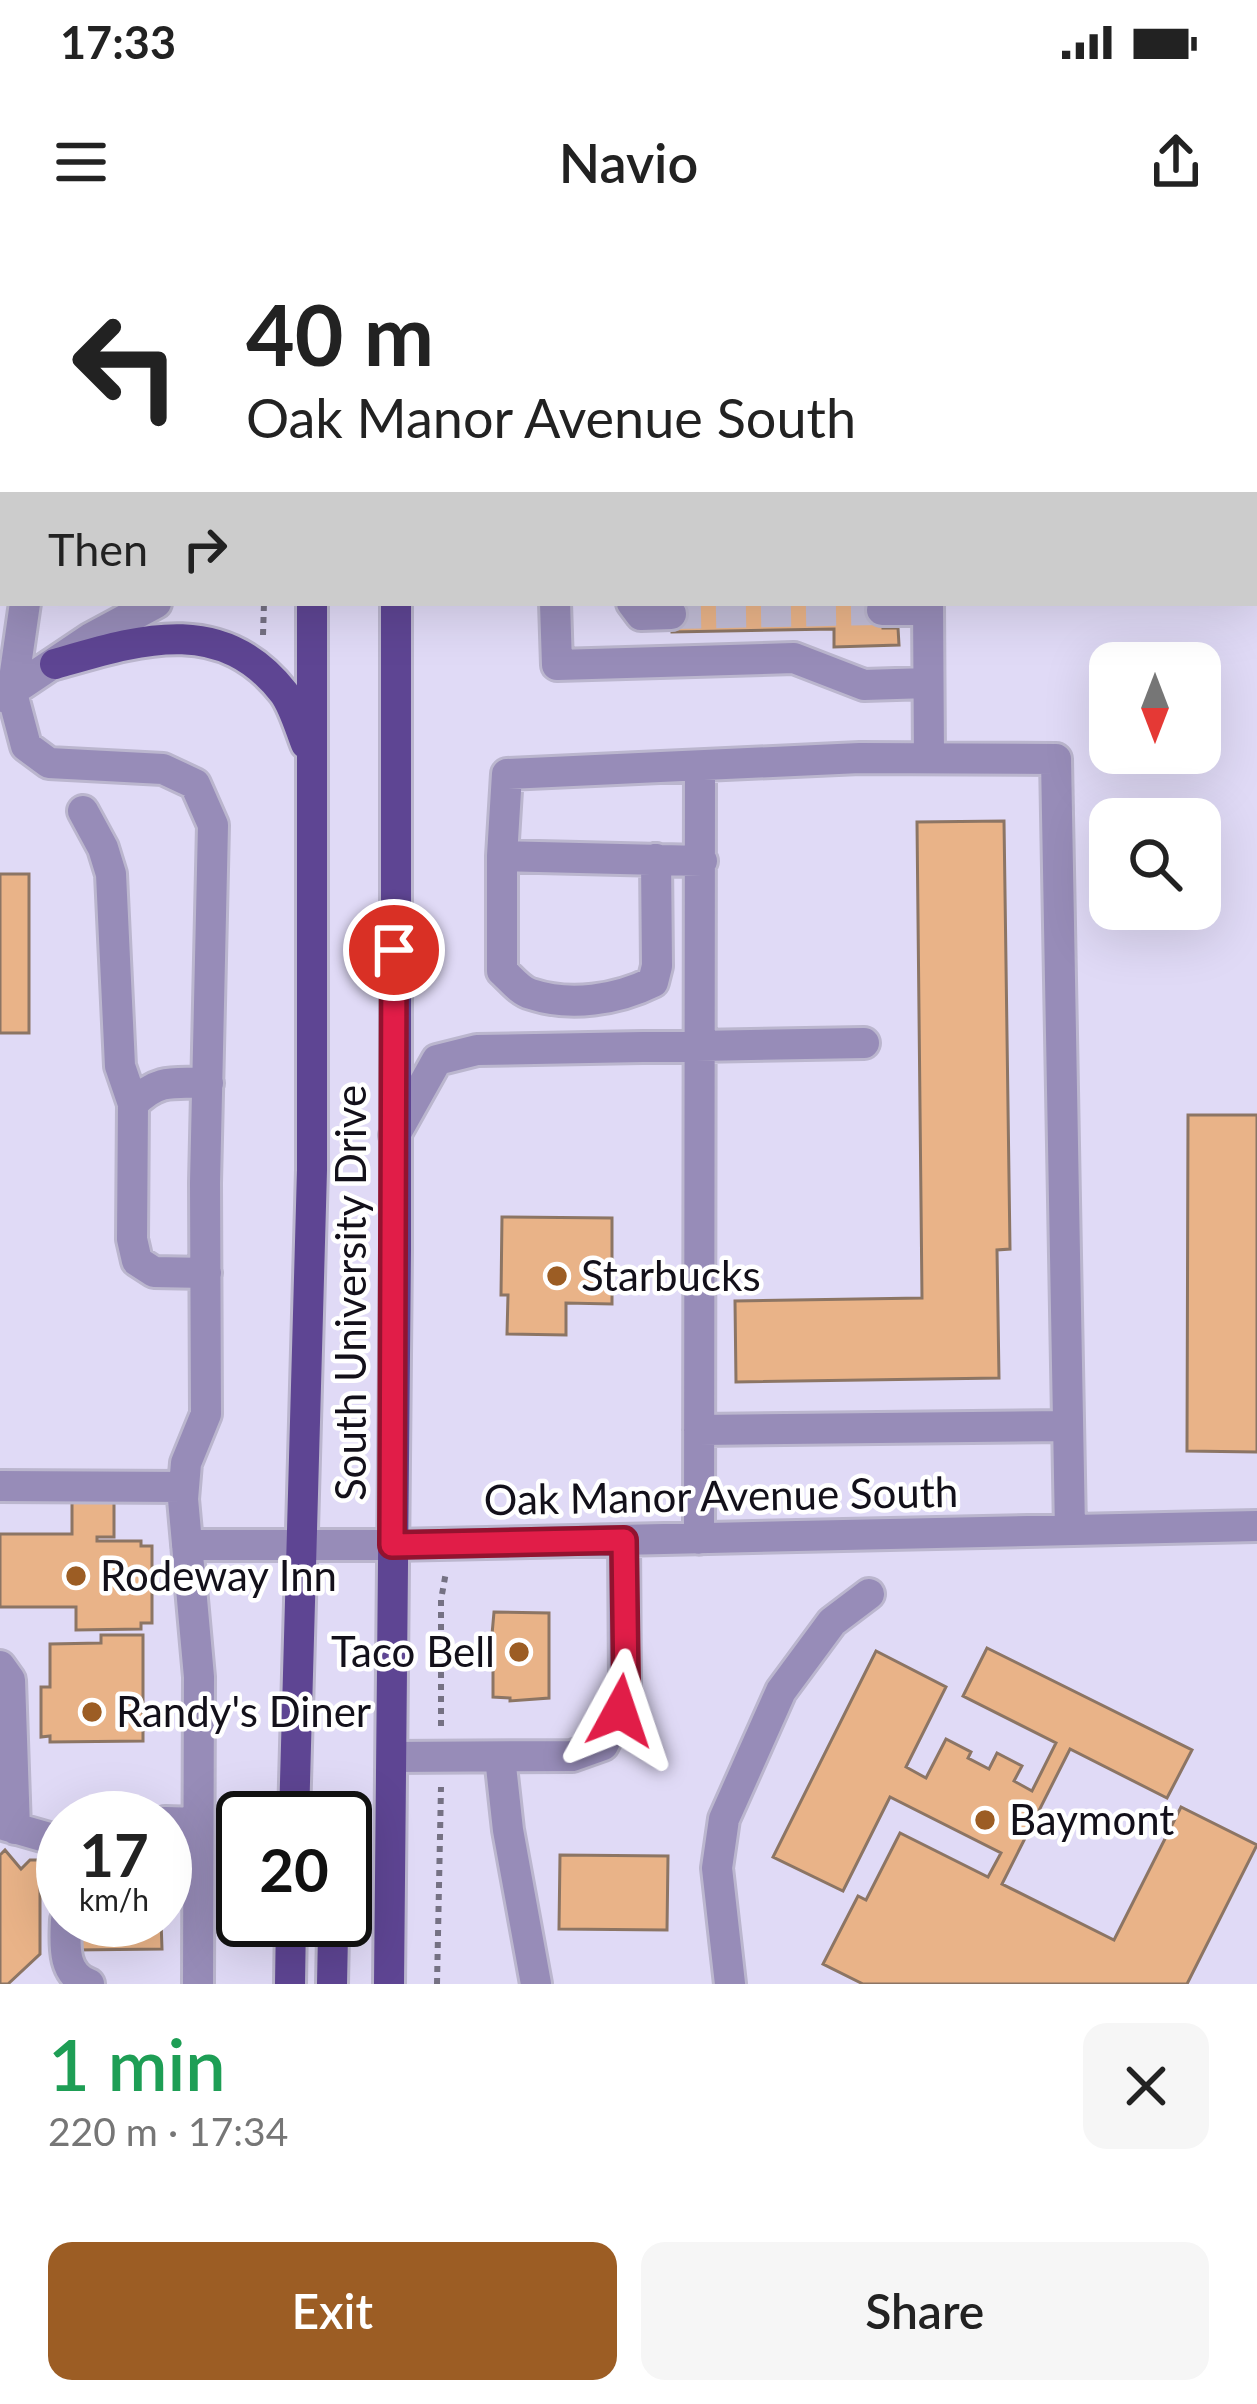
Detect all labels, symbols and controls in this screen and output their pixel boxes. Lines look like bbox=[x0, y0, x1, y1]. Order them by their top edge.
text: 17:33 bbox=[60, 15, 176, 69]
icon: menu bbox=[48, 129, 114, 195]
icon: share bbox=[1143, 129, 1209, 195]
text: Navio bbox=[559, 130, 698, 195]
text: 40 m bbox=[246, 283, 434, 384]
icon: left bbox=[48, 288, 204, 444]
text: Oak Manor Avenue South bbox=[246, 385, 856, 450]
icon: right bbox=[172, 516, 238, 582]
text: Then bbox=[48, 522, 148, 576]
north arrow bbox=[1089, 642, 1221, 774]
map controls bbox=[1089, 642, 1221, 930]
button: search bbox=[1089, 798, 1221, 930]
pin bbox=[343, 899, 445, 1001]
icon: arrive bbox=[361, 917, 427, 983]
street label: South University Drive bbox=[325, 1085, 375, 1501]
place label: Starbucks bbox=[581, 1250, 761, 1300]
marker: Starbucks bbox=[544, 1263, 570, 1289]
street label: Oak Manor Avenue South bbox=[483, 1466, 959, 1524]
place label: Rodeway Inn bbox=[100, 1550, 337, 1600]
marker: Rodeway Inn bbox=[63, 1563, 89, 1589]
place label: Taco Bell bbox=[331, 1626, 495, 1676]
marker: Taco Bell bbox=[506, 1639, 532, 1665]
position arrow bbox=[557, 1648, 683, 1774]
place label: Randy's Diner bbox=[116, 1686, 371, 1736]
marker: Randy's Diner bbox=[79, 1699, 105, 1725]
speed limit sign: 20 bbox=[216, 1791, 372, 1947]
place label: Baymont bbox=[1009, 1794, 1174, 1844]
marker: Baymont bbox=[972, 1807, 998, 1833]
text: 17 bbox=[79, 1818, 149, 1890]
text: km/h bbox=[79, 1881, 149, 1917]
text: 1 min bbox=[48, 2020, 226, 2106]
button: close bbox=[1083, 2023, 1209, 2149]
text: 220 m · 17:34 bbox=[48, 2108, 288, 2154]
button: Exit bbox=[48, 2242, 617, 2380]
button: Share bbox=[641, 2242, 1209, 2380]

